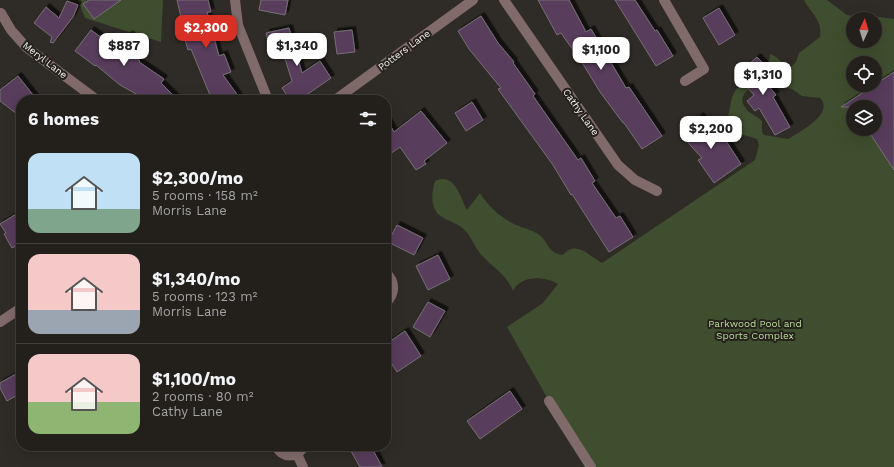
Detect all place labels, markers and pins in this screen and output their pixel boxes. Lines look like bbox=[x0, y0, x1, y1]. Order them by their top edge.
pin: $2,300 bbox=[173, 15, 239, 49]
pin: $887 bbox=[100, 33, 148, 67]
pin: $1,340 bbox=[264, 33, 330, 67]
pin: $1,100 bbox=[568, 37, 634, 71]
pin: $1,310 bbox=[730, 62, 796, 96]
pin: $2,200 bbox=[678, 116, 744, 150]

